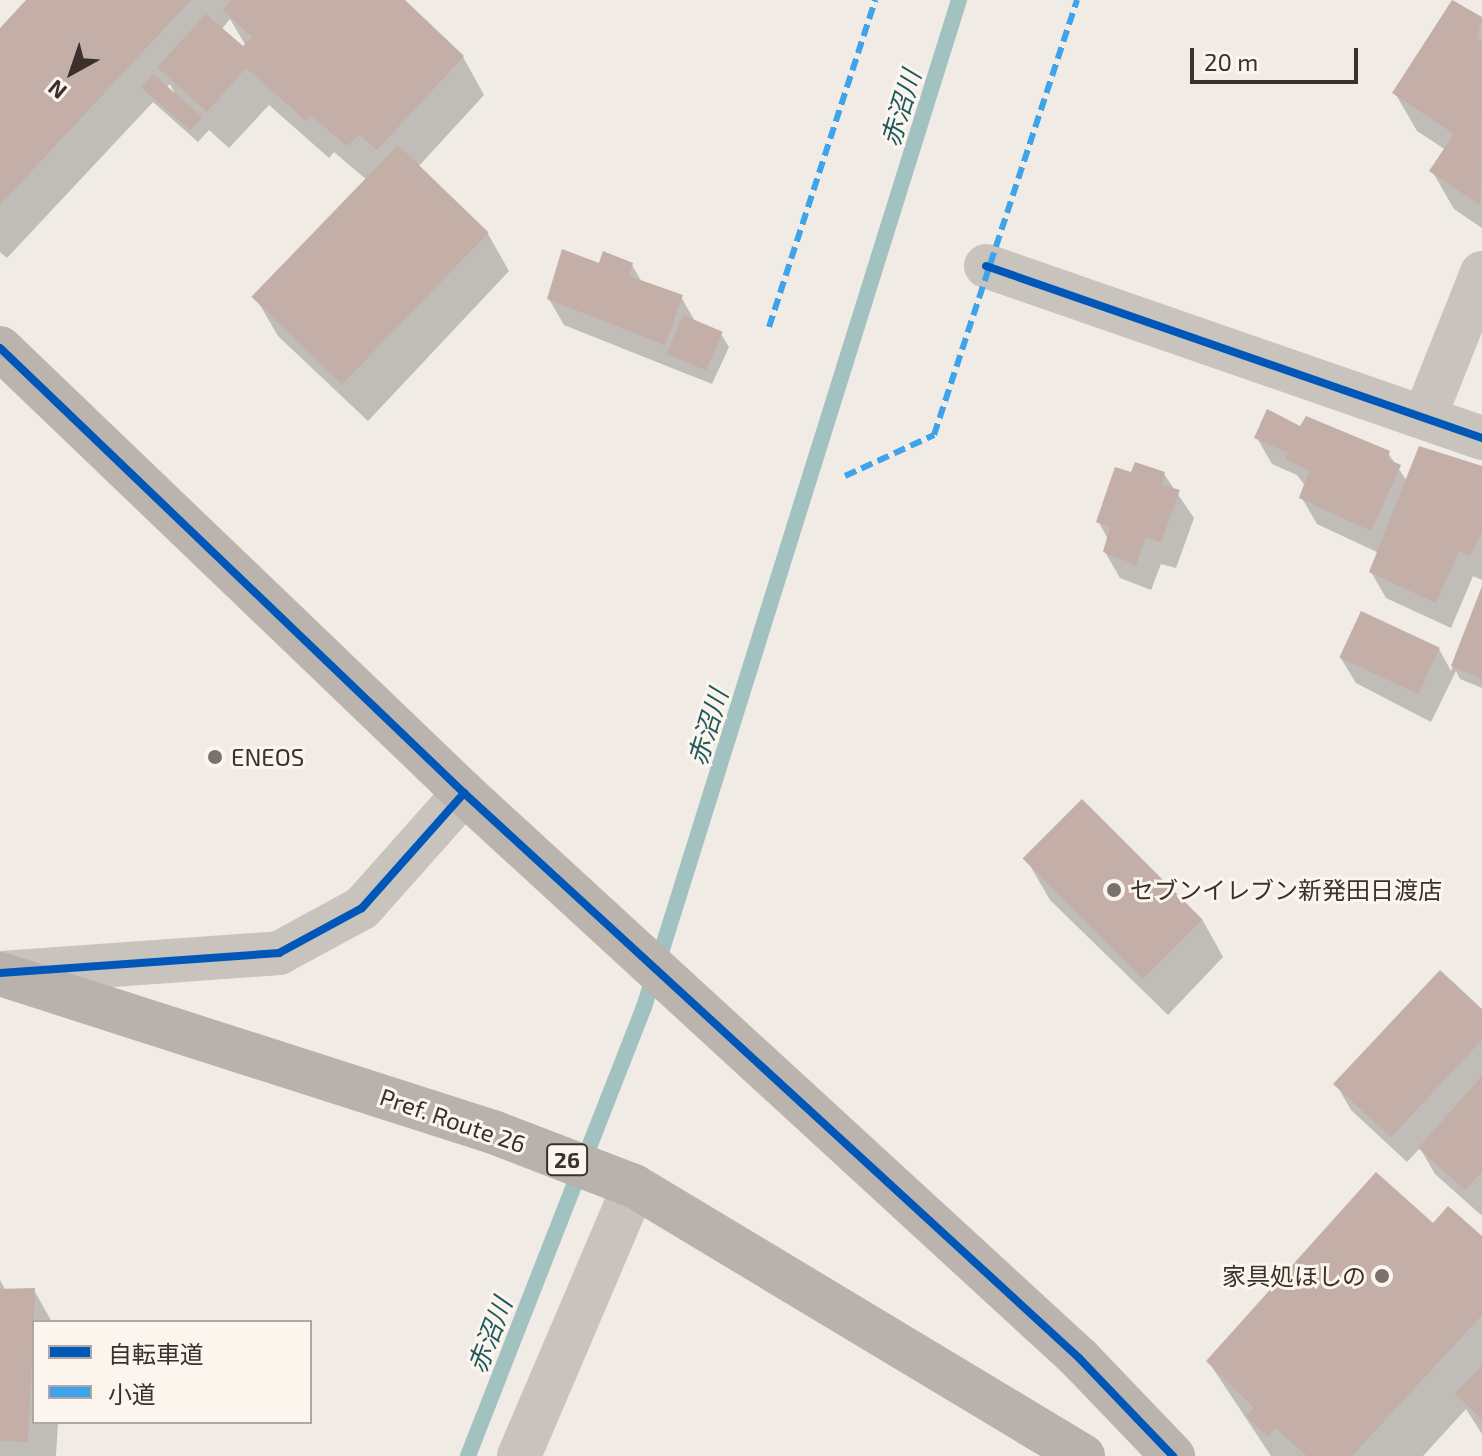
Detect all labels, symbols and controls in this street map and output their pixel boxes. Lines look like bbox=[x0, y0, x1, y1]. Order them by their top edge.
north arrow bbox=[32, 32, 112, 112]
scale bar bbox=[1194, 32, 1362, 82]
text: 20 m bbox=[1204, 47, 1258, 76]
water label: 赤沼川 bbox=[874, 66, 926, 150]
text: N bbox=[42, 75, 71, 105]
water label: 赤沼川 bbox=[681, 685, 733, 769]
place label: ENEOS bbox=[231, 743, 304, 771]
marker: ENEOS bbox=[206, 748, 224, 766]
place label: セブンイレブン新発田日渡店 bbox=[1130, 876, 1442, 904]
marker: セブンイレブン新発田日渡店 bbox=[1105, 881, 1123, 899]
street label: Pref. Route 26 bbox=[376, 1082, 530, 1158]
road number: 26 bbox=[545, 1142, 589, 1178]
place label: 家具処ほしの bbox=[1222, 1262, 1366, 1290]
marker: 家具処ほしの bbox=[1373, 1267, 1391, 1285]
water label: 赤沼川 bbox=[460, 1293, 518, 1377]
legend bbox=[32, 1320, 312, 1424]
text: 自転車道 bbox=[108, 1339, 204, 1368]
text: 小道 bbox=[108, 1379, 156, 1408]

